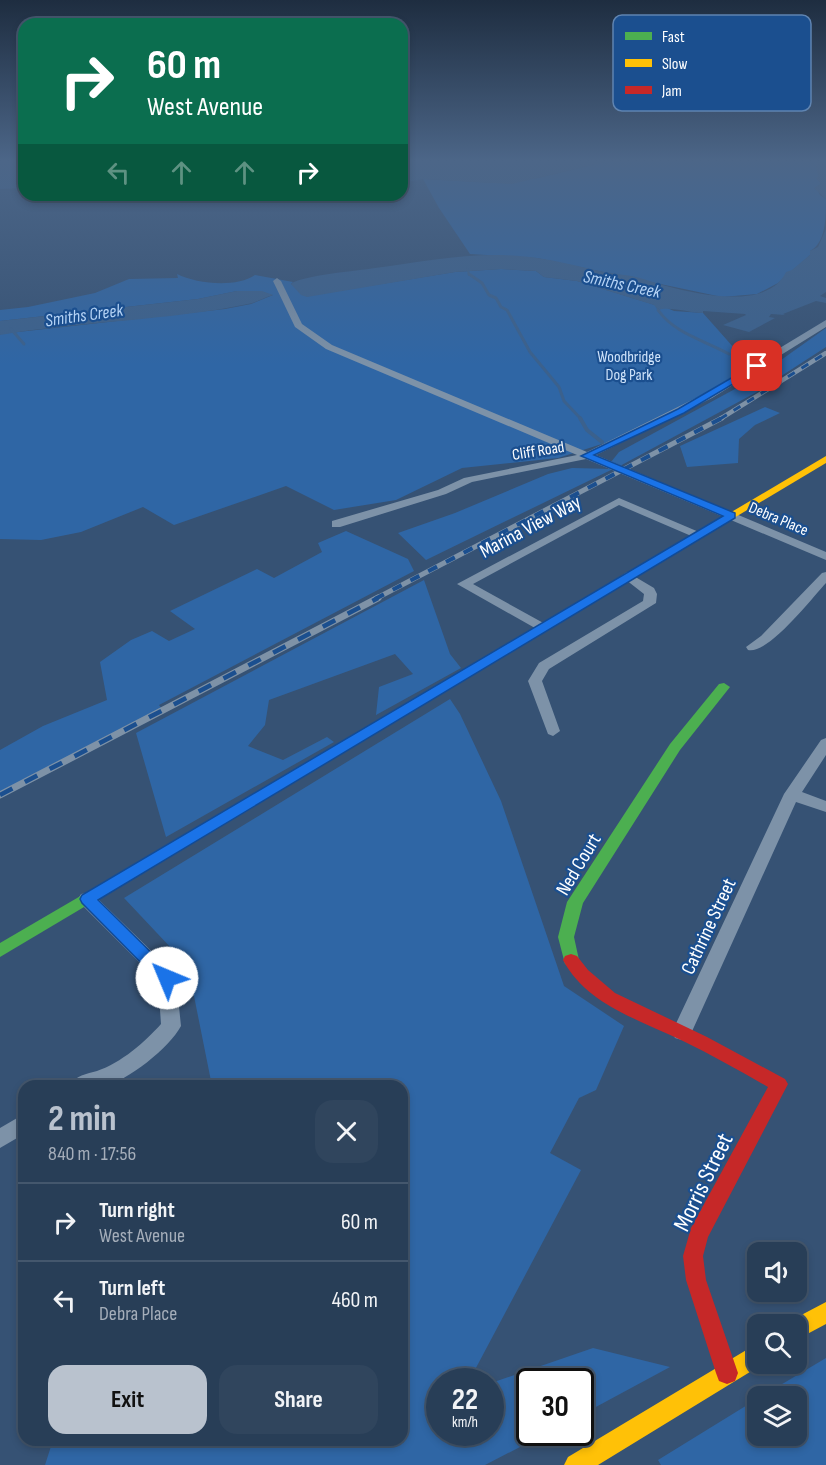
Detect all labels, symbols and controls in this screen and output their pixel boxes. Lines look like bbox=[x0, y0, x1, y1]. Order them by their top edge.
legend bbox=[613, 15, 811, 111]
text: Fast bbox=[662, 28, 685, 47]
text: 60 m bbox=[147, 40, 221, 91]
icon: right bbox=[48, 42, 126, 120]
text: Slow bbox=[662, 55, 687, 74]
text: Jam bbox=[661, 82, 682, 101]
text: West Avenue bbox=[147, 91, 263, 123]
icon: left bbox=[102, 156, 135, 189]
icon: ahead bbox=[165, 156, 198, 189]
icon: ahead bbox=[228, 156, 261, 189]
icon: right bbox=[291, 156, 324, 189]
water label: Smiths Creek bbox=[581, 266, 664, 303]
water label: Smiths Creek bbox=[44, 299, 126, 331]
pin bbox=[731, 340, 782, 391]
park label: Woodbridge Dog Park bbox=[597, 348, 661, 385]
icon: arrive bbox=[740, 349, 773, 382]
street label: Cliff Road bbox=[511, 438, 566, 465]
street label: Marina View Way bbox=[476, 490, 586, 564]
street label: Debra Place bbox=[746, 498, 811, 540]
street label: Ned Court bbox=[551, 829, 607, 900]
street label: Cathrine Street bbox=[676, 875, 742, 978]
position arrow bbox=[135, 946, 199, 1010]
text: 2 min bbox=[48, 1098, 117, 1141]
button: close bbox=[315, 1100, 378, 1163]
street label: Morris Street bbox=[667, 1128, 740, 1236]
text: 840 m · 17:56 bbox=[48, 1142, 136, 1166]
text: Turn right bbox=[99, 1197, 175, 1224]
icon: right bbox=[48, 1206, 81, 1239]
text: 60 m bbox=[341, 1209, 378, 1236]
text: West Avenue bbox=[99, 1224, 185, 1248]
map controls bbox=[747, 1242, 807, 1446]
button: sound bbox=[747, 1242, 807, 1302]
text: Turn left bbox=[99, 1275, 165, 1302]
icon: left bbox=[48, 1284, 81, 1317]
text: 460 m bbox=[332, 1287, 378, 1314]
text: Debra Place bbox=[99, 1302, 177, 1326]
button: search bbox=[747, 1314, 807, 1374]
button: Exit bbox=[48, 1365, 207, 1434]
button: Share bbox=[219, 1365, 378, 1434]
speed limit sign: 30 bbox=[516, 1368, 594, 1446]
text: 22 bbox=[452, 1382, 478, 1418]
button: layers bbox=[747, 1386, 807, 1446]
text: km/h bbox=[452, 1413, 478, 1432]

